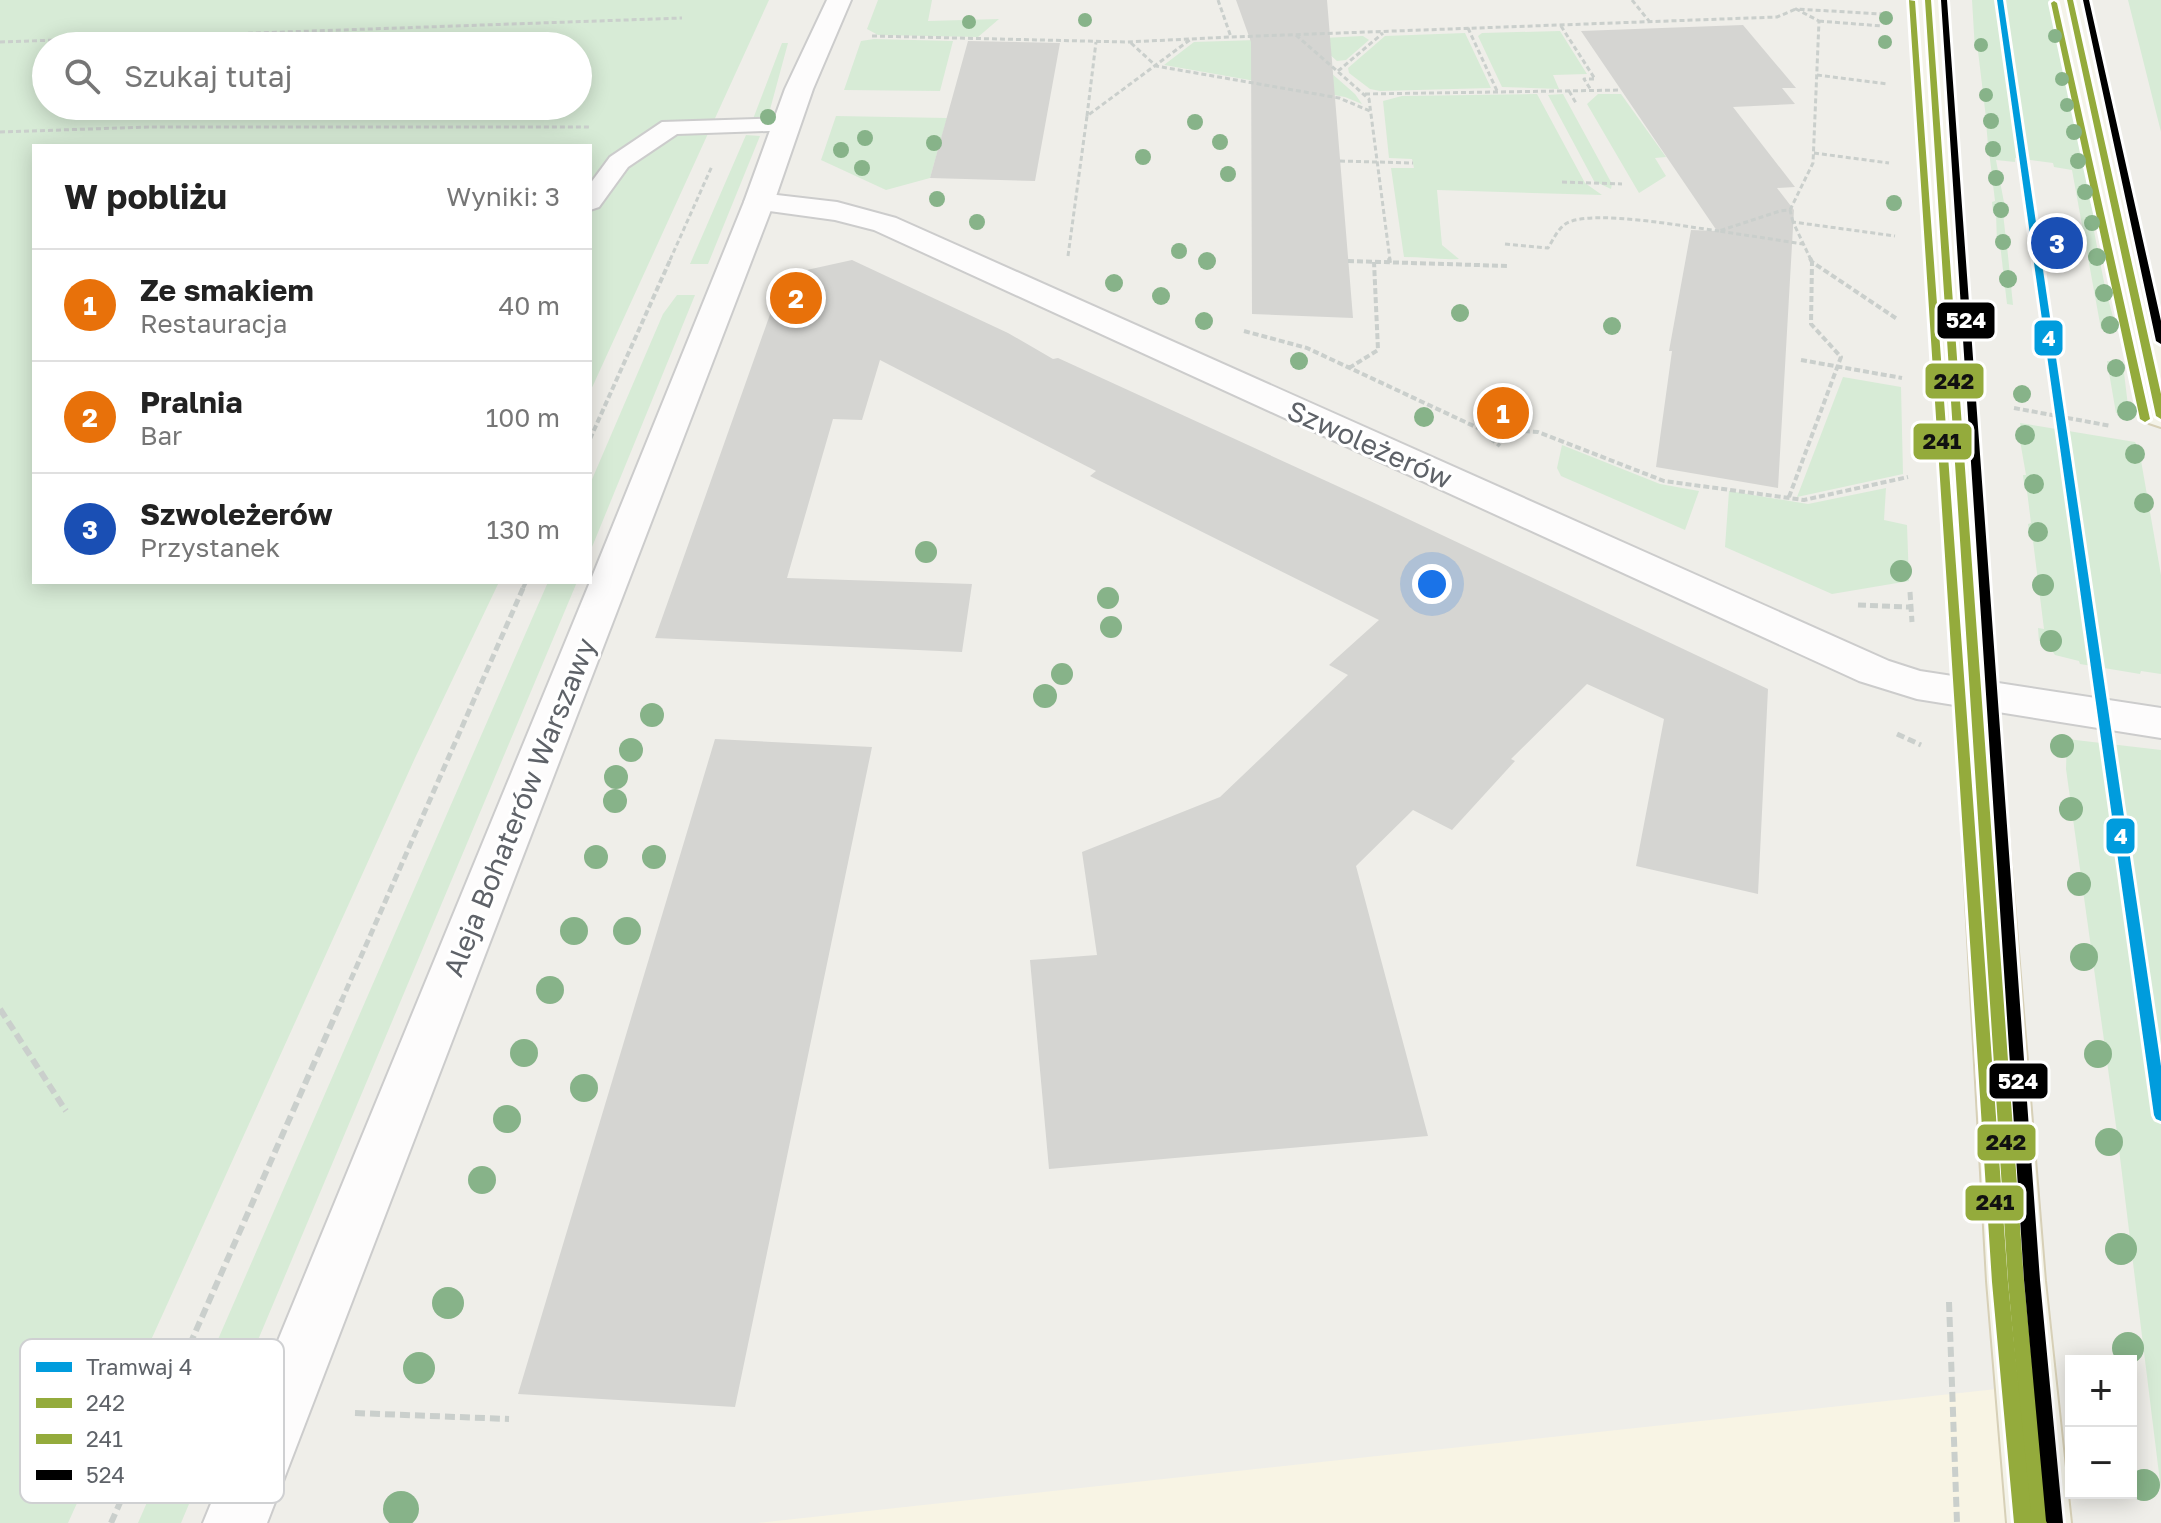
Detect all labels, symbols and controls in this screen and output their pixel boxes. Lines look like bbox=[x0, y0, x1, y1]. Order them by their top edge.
search box bbox=[32, 32, 592, 120]
icon: search bbox=[60, 54, 104, 98]
text: Szukaj tutaj bbox=[124, 58, 293, 94]
text: W pobliżu bbox=[64, 176, 227, 216]
text: Wyniki: 3 bbox=[446, 181, 560, 212]
pin: 3 bbox=[2031, 213, 2083, 273]
pin: 2 bbox=[770, 268, 822, 328]
text: Ze smakiem bbox=[140, 272, 314, 308]
text: 1 bbox=[83, 290, 97, 321]
text: 40 m bbox=[499, 290, 560, 321]
line badge: 524 bbox=[1936, 301, 1996, 340]
text: 524 bbox=[1946, 306, 1986, 333]
text: Restauracja bbox=[140, 308, 288, 339]
line badge: 4 bbox=[2033, 319, 2064, 357]
text: 4 bbox=[2042, 324, 2056, 351]
line badge: 242 bbox=[1924, 362, 1985, 400]
text: 242 bbox=[1934, 367, 1974, 394]
pin: 1 bbox=[1477, 383, 1529, 443]
text: Pralnia bbox=[140, 384, 243, 420]
street label: Szwoleżerów bbox=[1283, 393, 1457, 495]
text: 2 bbox=[82, 402, 98, 433]
text: 100 m bbox=[486, 402, 560, 433]
text: Bar bbox=[140, 420, 182, 451]
line badge: 241 bbox=[1912, 422, 1973, 461]
text: 241 bbox=[1923, 427, 1961, 454]
text: Szwoleżerów bbox=[140, 496, 333, 532]
text: 3 bbox=[82, 514, 98, 545]
text: 130 m bbox=[487, 514, 560, 545]
text: Przystanek bbox=[140, 532, 280, 563]
your location bbox=[1412, 564, 1452, 604]
street label: Aleja Bohaterów Warszawy bbox=[436, 633, 602, 981]
line badge: 4 bbox=[2105, 817, 2136, 855]
text: 4 bbox=[2114, 822, 2128, 849]
line badge: 524 bbox=[1988, 1062, 2049, 1100]
text: 524 bbox=[1998, 1067, 2038, 1094]
line badge: 242 bbox=[1976, 1123, 2037, 1162]
text: 242 bbox=[1986, 1128, 2026, 1155]
line badge: 241 bbox=[1964, 1184, 2025, 1222]
text: 241 bbox=[1976, 1188, 2014, 1215]
legend bbox=[20, 1339, 284, 1503]
text: Tramwaj 4 bbox=[86, 1353, 192, 1380]
map controls bbox=[2065, 1355, 2137, 1499]
button: + bbox=[2065, 1355, 2137, 1427]
text: 242 bbox=[86, 1389, 125, 1416]
text: 241 bbox=[86, 1425, 123, 1452]
button: − bbox=[2065, 1427, 2137, 1499]
text: 524 bbox=[86, 1461, 125, 1488]

